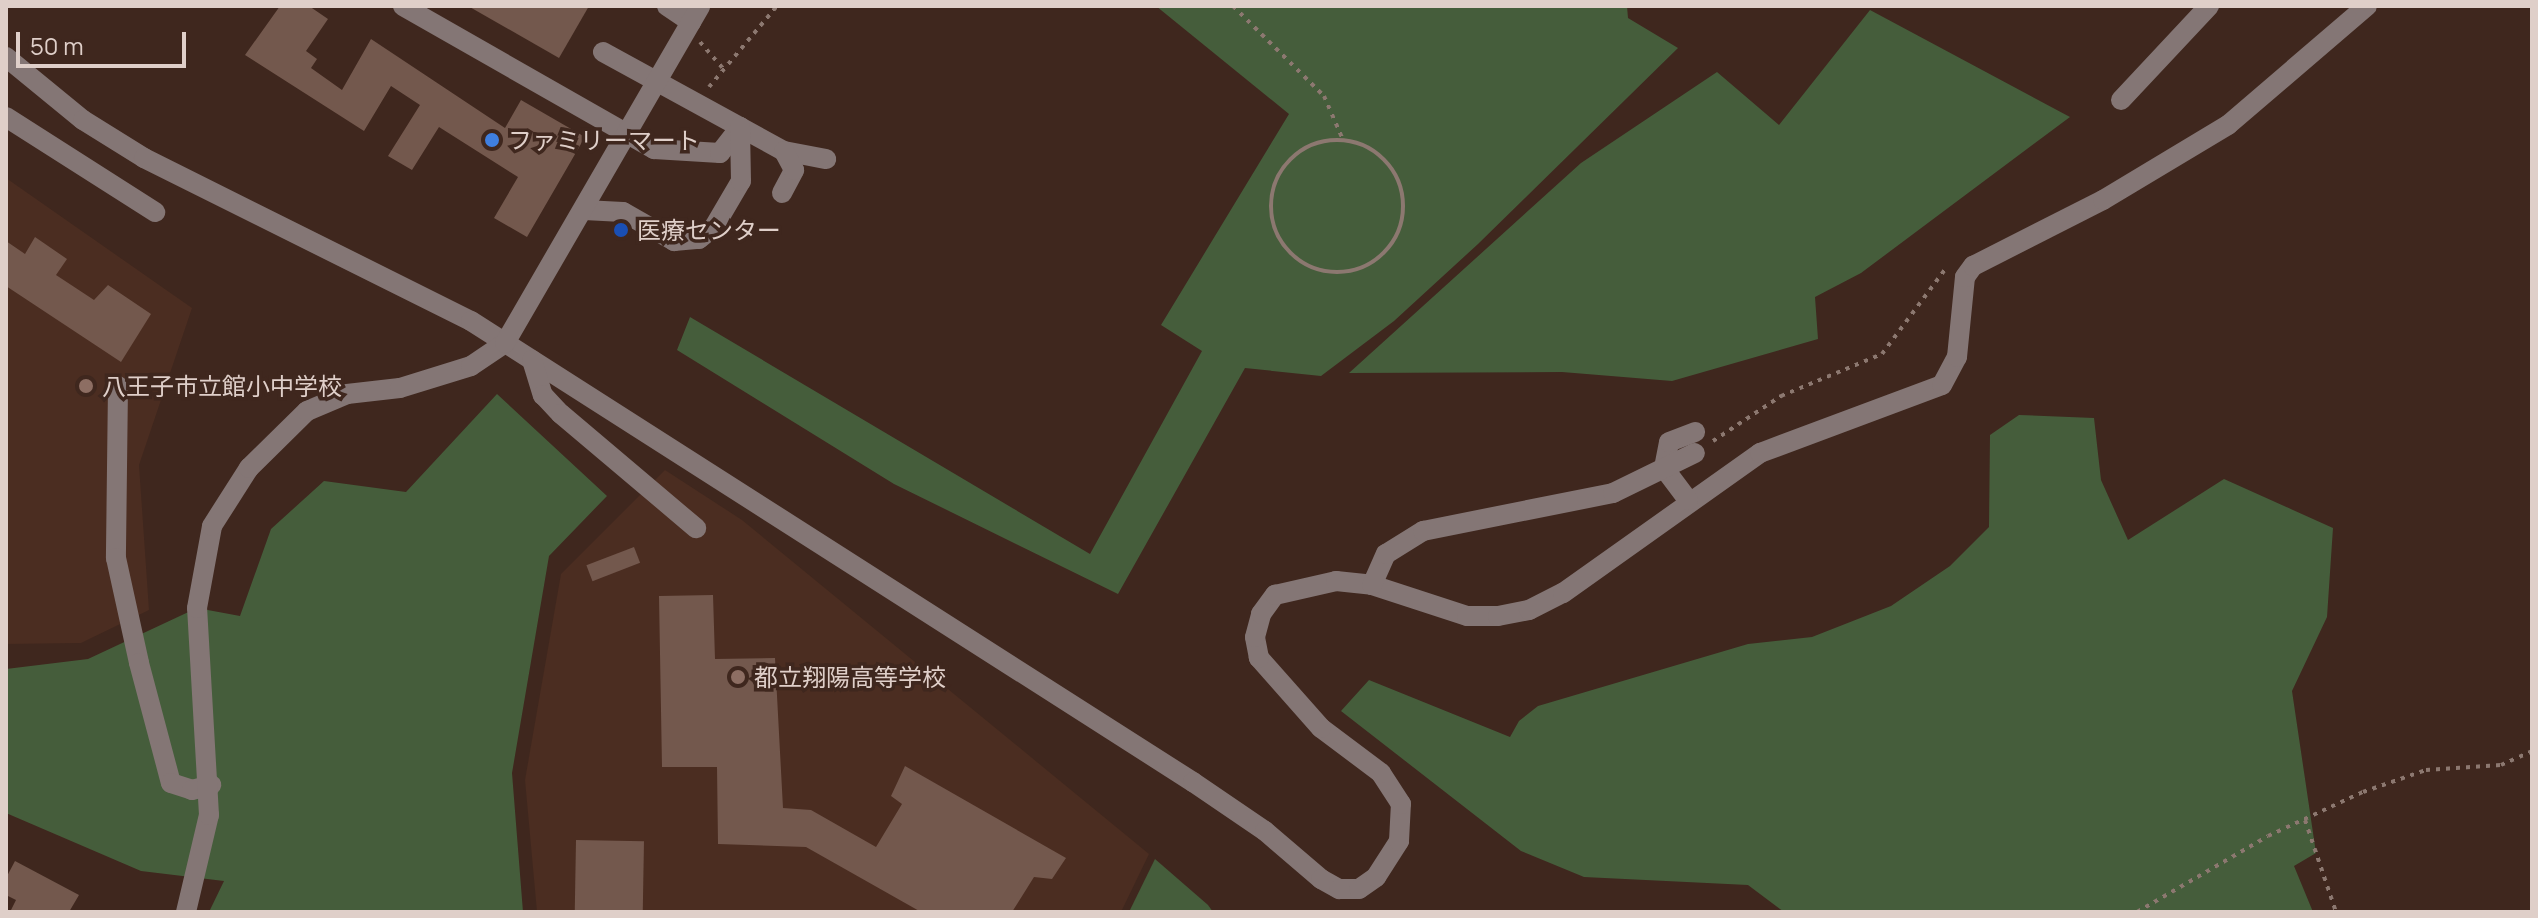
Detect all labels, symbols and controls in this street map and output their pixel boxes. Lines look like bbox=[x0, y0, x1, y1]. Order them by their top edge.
scale bar bbox=[20, 16, 190, 66]
text: 50 m bbox=[30, 29, 84, 62]
place label: ファミリーマート bbox=[508, 126, 700, 154]
marker: ファミリーマート bbox=[483, 131, 501, 149]
place label: 医療センター bbox=[637, 216, 781, 244]
marker: 医療センター bbox=[612, 221, 630, 239]
place label: 八王子市立館小中学校 bbox=[102, 372, 342, 400]
marker: 八王子市立館小中学校 bbox=[77, 377, 95, 395]
place label: 都立翔陽高等学校 bbox=[754, 663, 946, 691]
marker: 都立翔陽高等学校 bbox=[729, 668, 747, 686]

